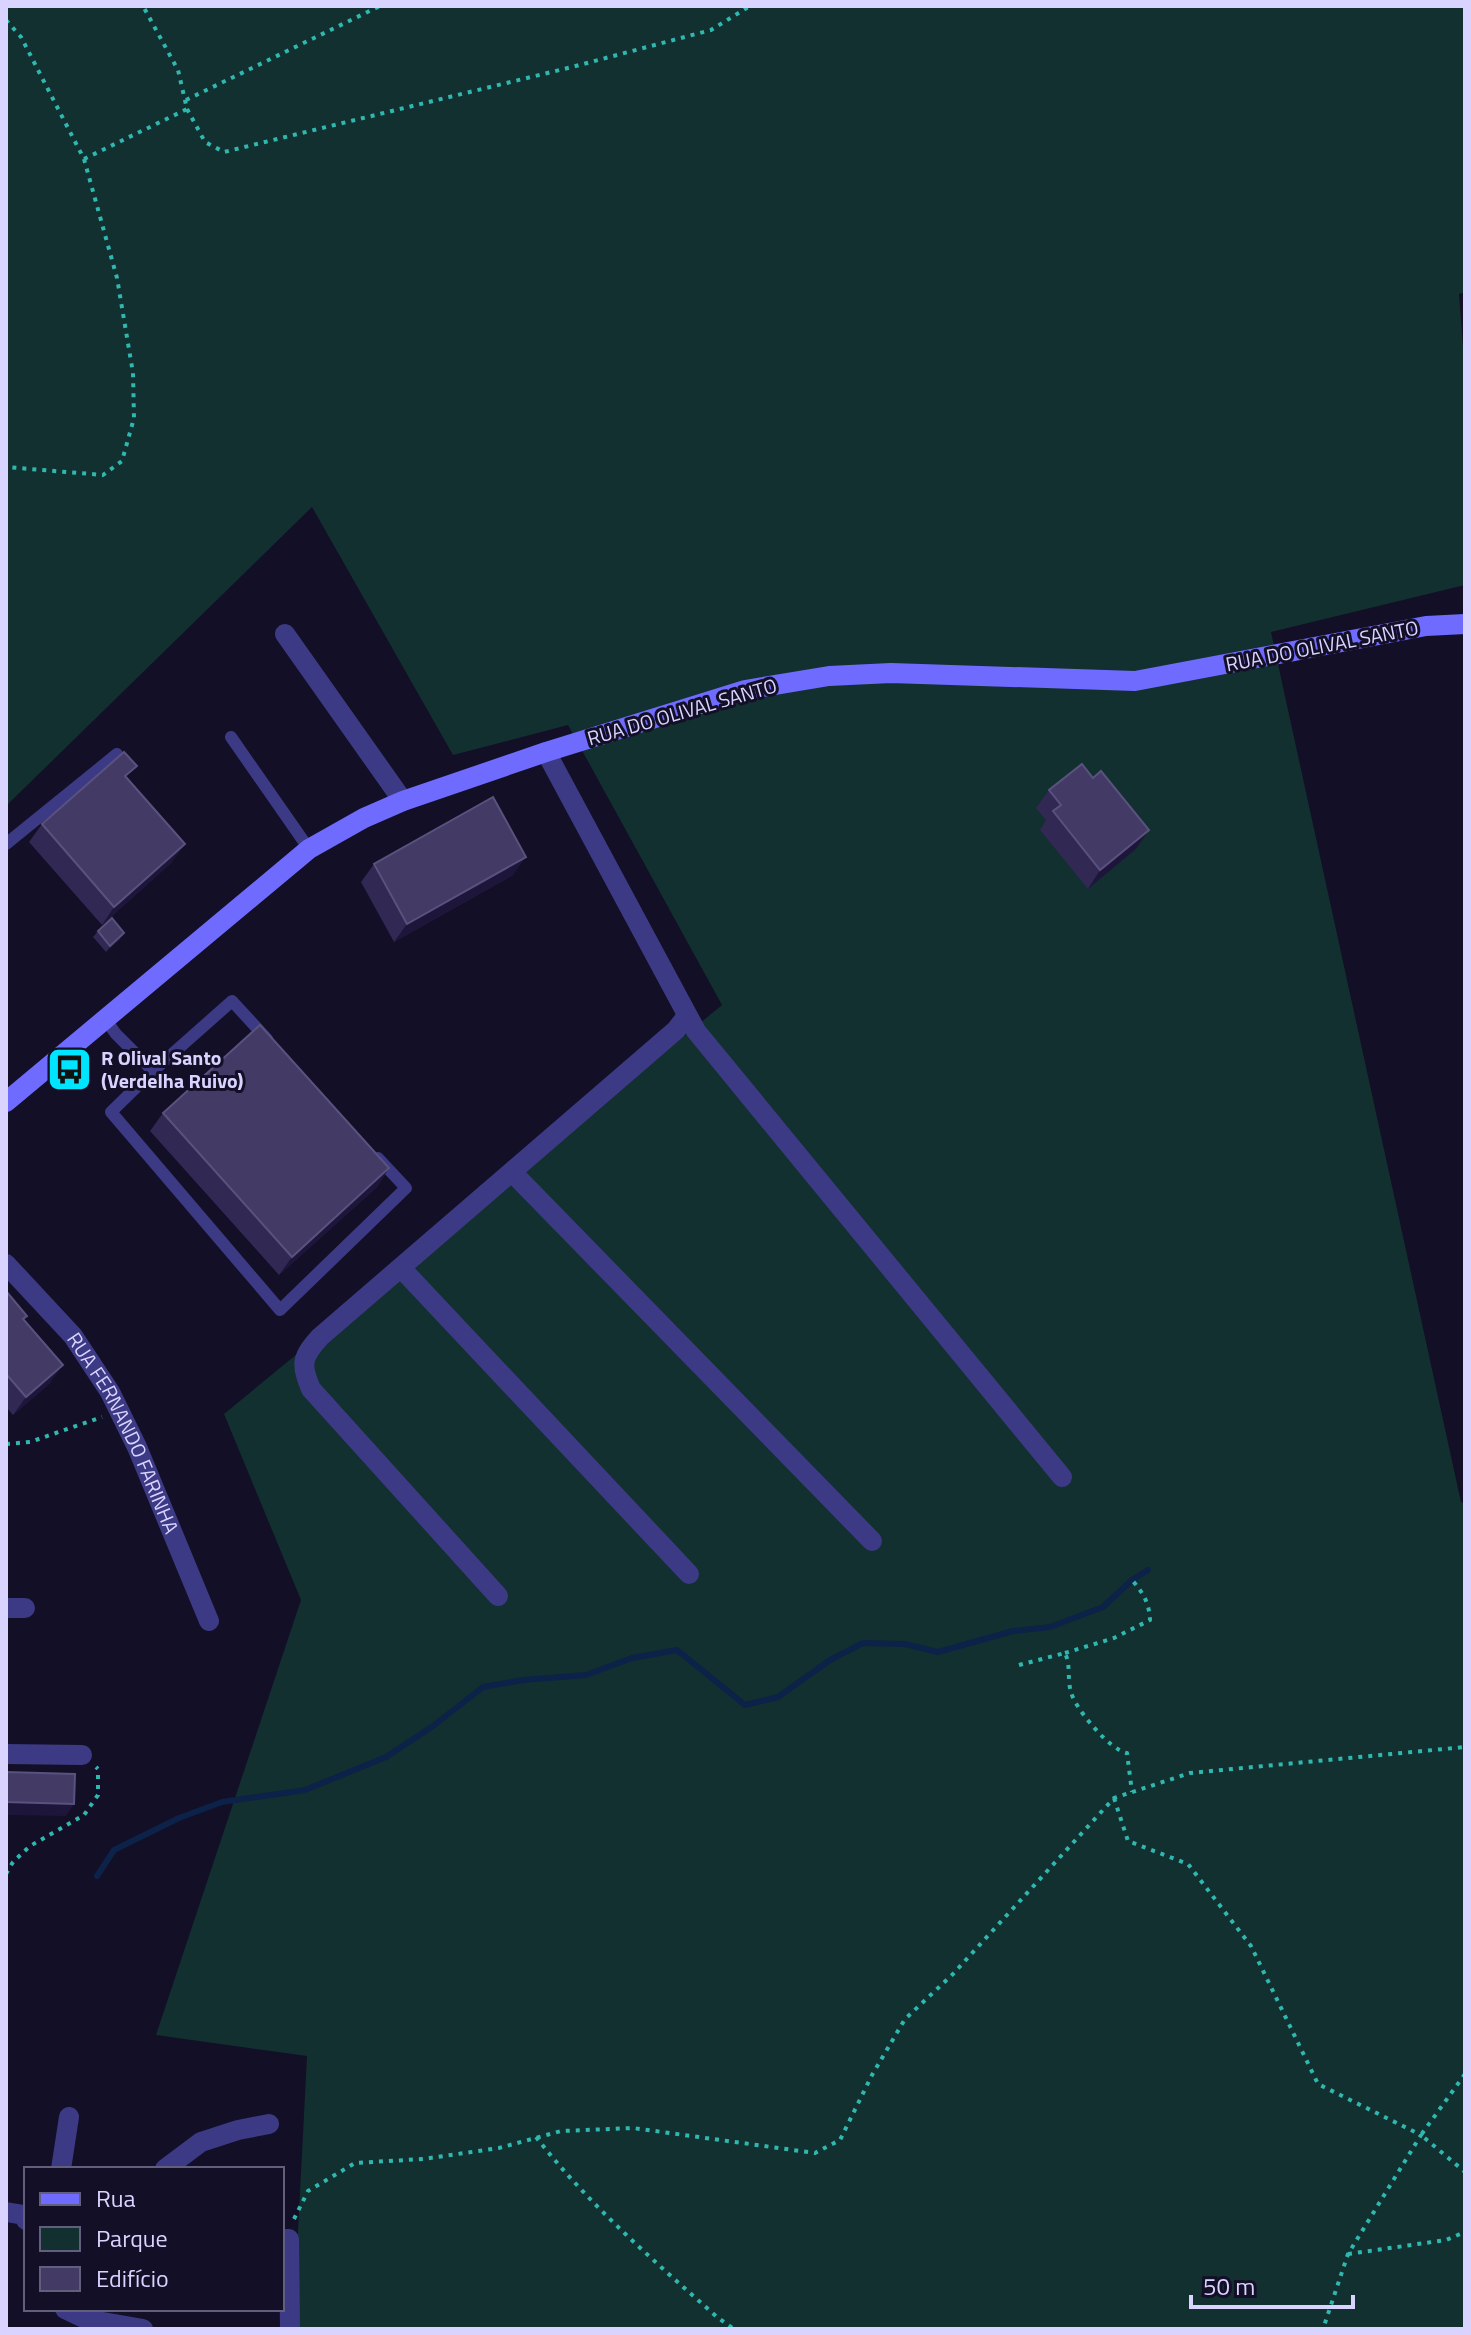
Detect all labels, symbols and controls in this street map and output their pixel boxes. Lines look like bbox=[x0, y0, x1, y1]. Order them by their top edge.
street label: RUA DO OLIVAL SANTO bbox=[1223, 612, 1421, 679]
street label: RUA DO OLIVAL SANTO bbox=[583, 670, 780, 753]
place label: R Olival Santo (Verdelha Ruivo) bbox=[101, 1042, 243, 1096]
bus stop icon: R Olival Santo (Verdelha Ruivo) bbox=[46, 1046, 94, 1094]
street label: RUA FERNANDO FARINHA bbox=[60, 1326, 187, 1538]
legend bbox=[24, 2167, 284, 2311]
text: Rua bbox=[96, 2180, 135, 2216]
text: Parque bbox=[96, 2220, 168, 2256]
scale bar bbox=[1191, 2259, 1353, 2309]
text: Edifício bbox=[96, 2260, 169, 2296]
text: 50 m bbox=[1203, 2268, 1255, 2304]

